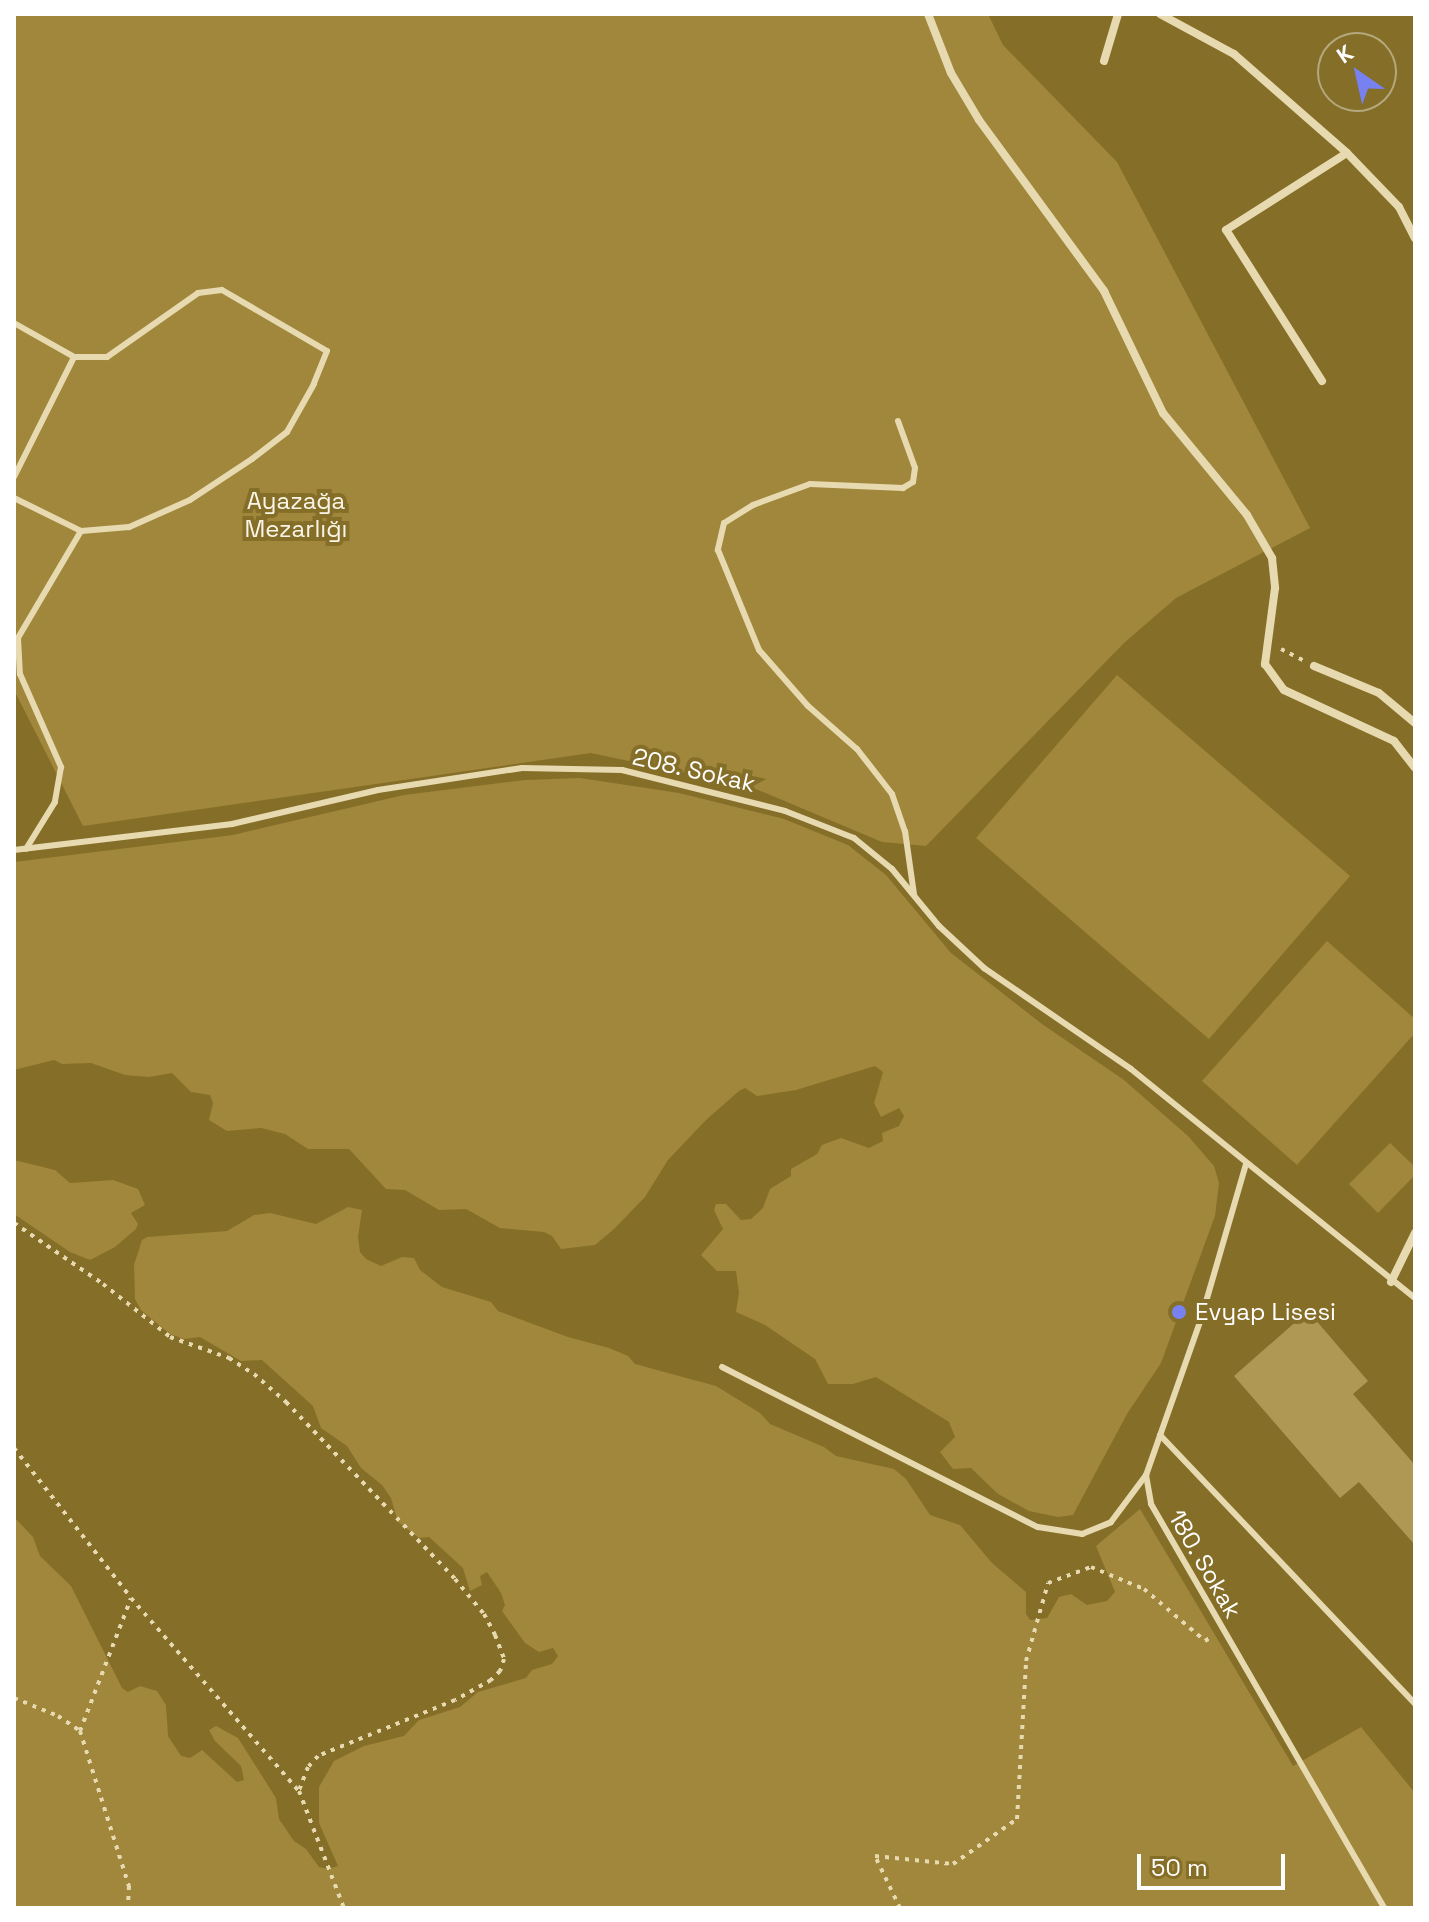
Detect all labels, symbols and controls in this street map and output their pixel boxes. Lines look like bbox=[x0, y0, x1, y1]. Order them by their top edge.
north arrow bbox=[1317, 32, 1397, 112]
text: K bbox=[1331, 38, 1358, 69]
park label: Ayazağa Mezarlığı bbox=[245, 487, 347, 543]
street label: 208. Sokak bbox=[629, 742, 759, 798]
place label: Evyap Lisesi bbox=[1195, 1298, 1336, 1326]
marker: Evyap Lisesi bbox=[1170, 1303, 1188, 1321]
street label: 180. Sokak bbox=[1162, 1504, 1248, 1624]
scale bar bbox=[1141, 1838, 1289, 1888]
text: 50 m bbox=[1151, 1852, 1208, 1883]

